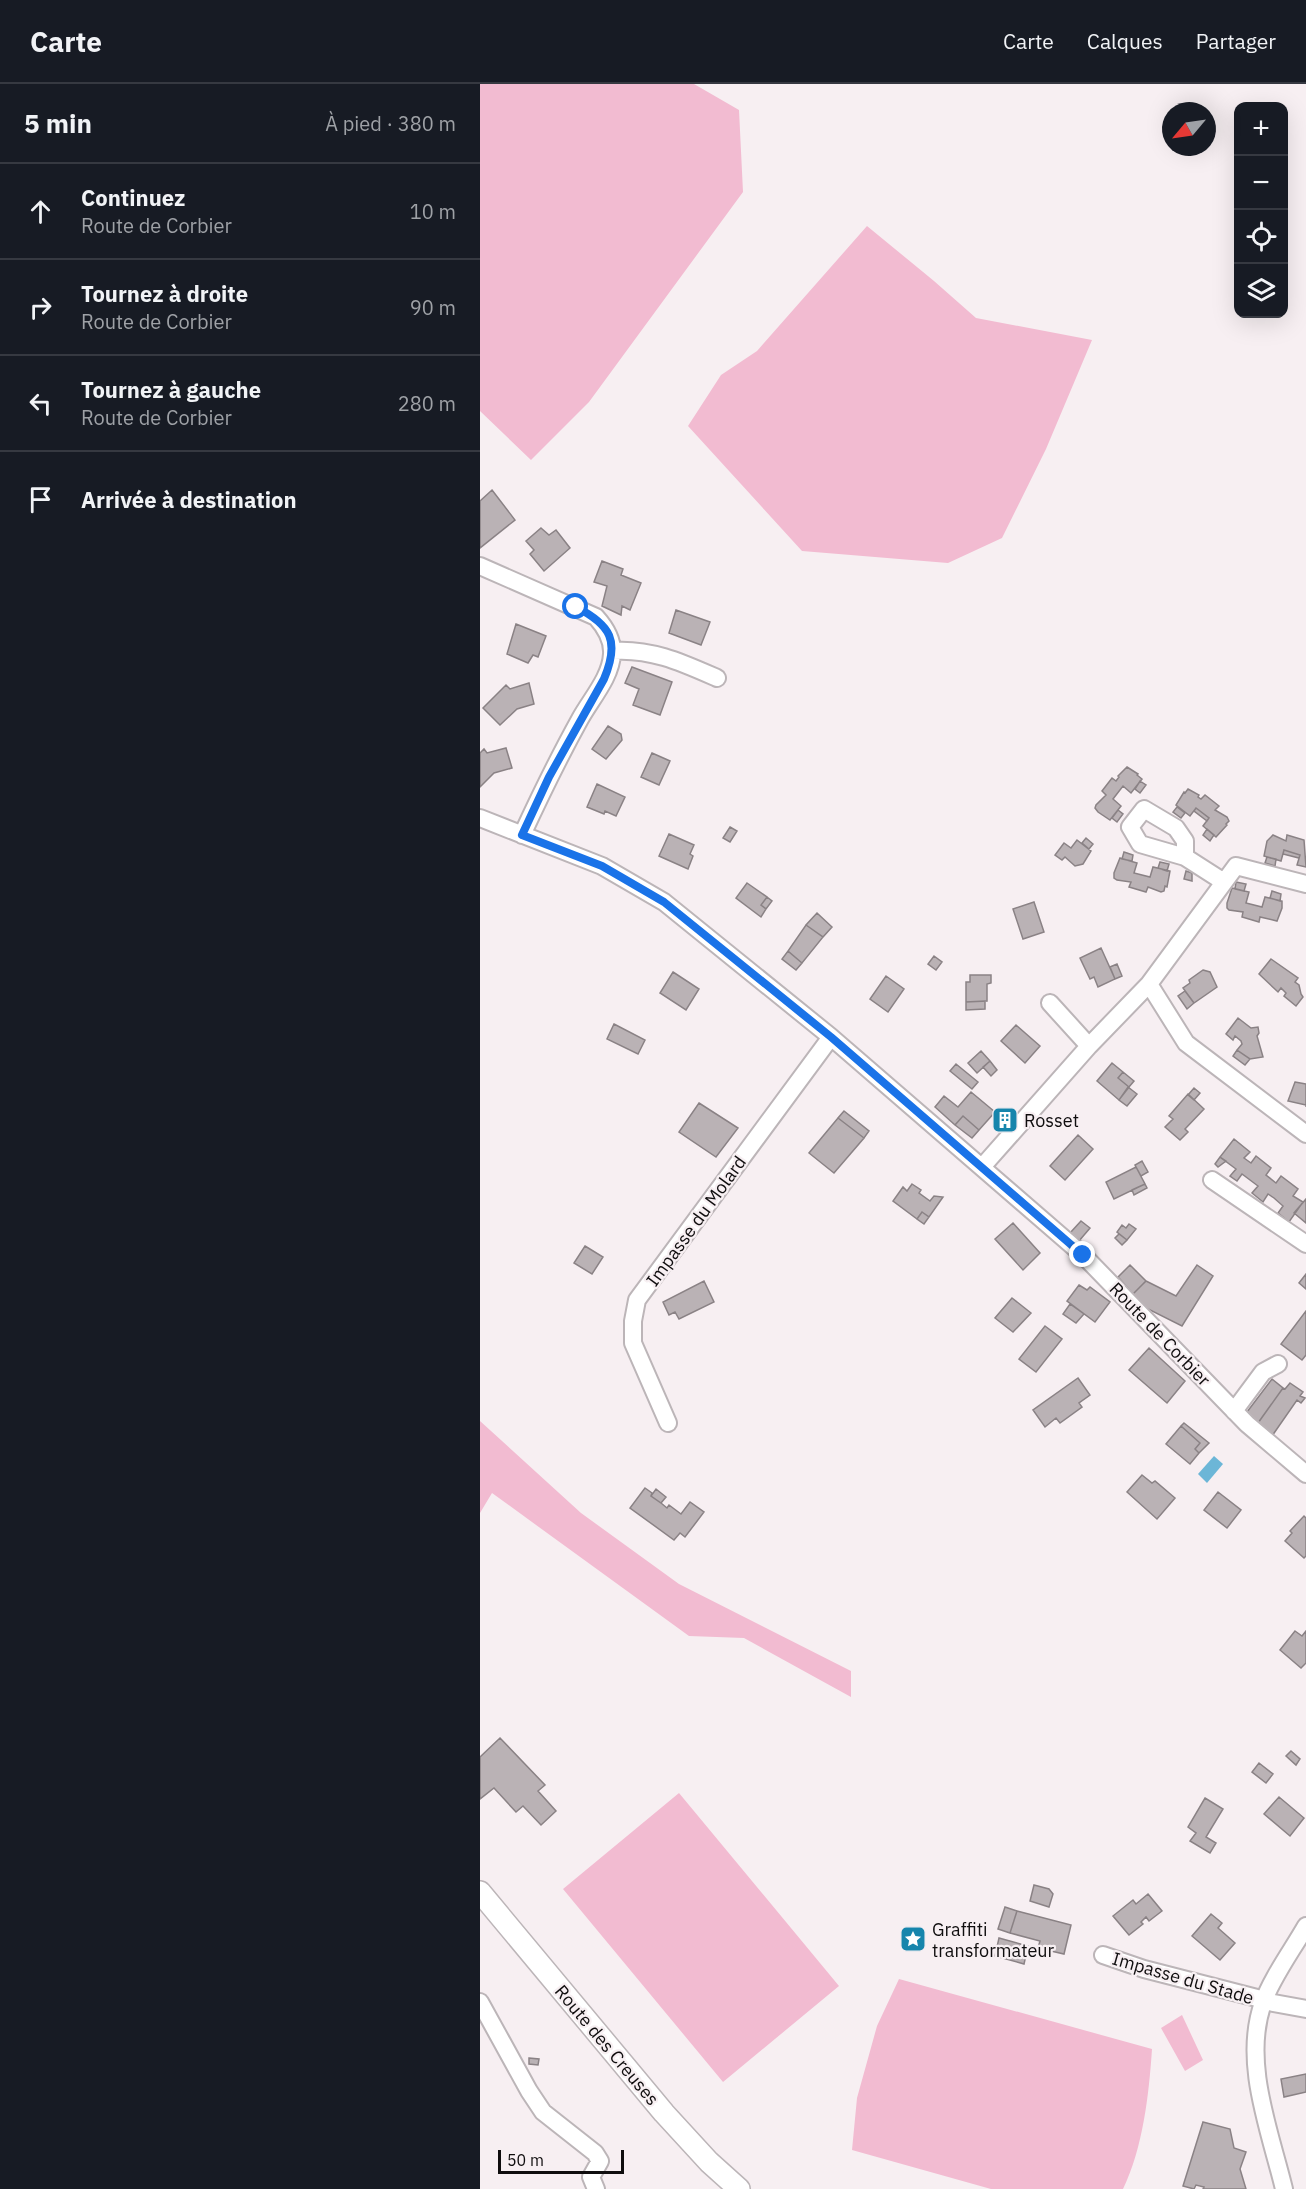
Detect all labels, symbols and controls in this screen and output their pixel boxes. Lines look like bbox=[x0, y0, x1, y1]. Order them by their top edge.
text: Carte bbox=[30, 23, 102, 60]
text: Carte bbox=[1003, 27, 1054, 55]
text: Calques bbox=[1087, 27, 1163, 55]
text: Partager bbox=[1196, 27, 1276, 55]
north arrow bbox=[1162, 102, 1216, 156]
map controls bbox=[1234, 102, 1288, 318]
button: + bbox=[1234, 102, 1288, 156]
text: 5 min bbox=[24, 106, 92, 140]
text: À pied · 380 m bbox=[325, 110, 456, 137]
button: − bbox=[1234, 156, 1288, 210]
text: Continuez bbox=[81, 183, 185, 212]
icon: ahead bbox=[24, 195, 57, 228]
text: 10 m bbox=[410, 198, 456, 225]
button: locate bbox=[1234, 210, 1288, 264]
text: Route de Corbier bbox=[81, 212, 232, 239]
button: layers bbox=[1234, 264, 1288, 318]
text: Tournez à droite bbox=[81, 279, 248, 308]
icon: right bbox=[24, 291, 57, 324]
text: 90 m bbox=[410, 294, 456, 321]
text: Route de Corbier bbox=[81, 308, 232, 335]
text: Tournez à gauche bbox=[81, 375, 261, 404]
icon: left bbox=[24, 387, 57, 420]
text: 280 m bbox=[398, 390, 456, 417]
text: Route de Corbier bbox=[81, 404, 232, 431]
icon: arrive bbox=[24, 483, 57, 516]
text: Arrivée à destination bbox=[81, 485, 297, 514]
route start bbox=[562, 593, 588, 619]
building icon: Rosset bbox=[990, 1105, 1020, 1135]
place label: Rosset bbox=[1024, 1109, 1079, 1132]
street label: Impasse du Molard bbox=[641, 1151, 751, 1291]
route end bbox=[1069, 1241, 1095, 1267]
street label: Route de Corbier bbox=[1105, 1277, 1216, 1391]
place label: Graffiti transformateur bbox=[932, 1918, 1054, 1962]
place icon: Graffiti transformateur bbox=[898, 1924, 928, 1954]
street label: Impasse du Stade bbox=[1110, 1947, 1257, 2009]
street label: Route des Creuses bbox=[550, 1980, 664, 2110]
scale bar bbox=[498, 2147, 624, 2174]
text: 50 m bbox=[507, 2150, 544, 2170]

